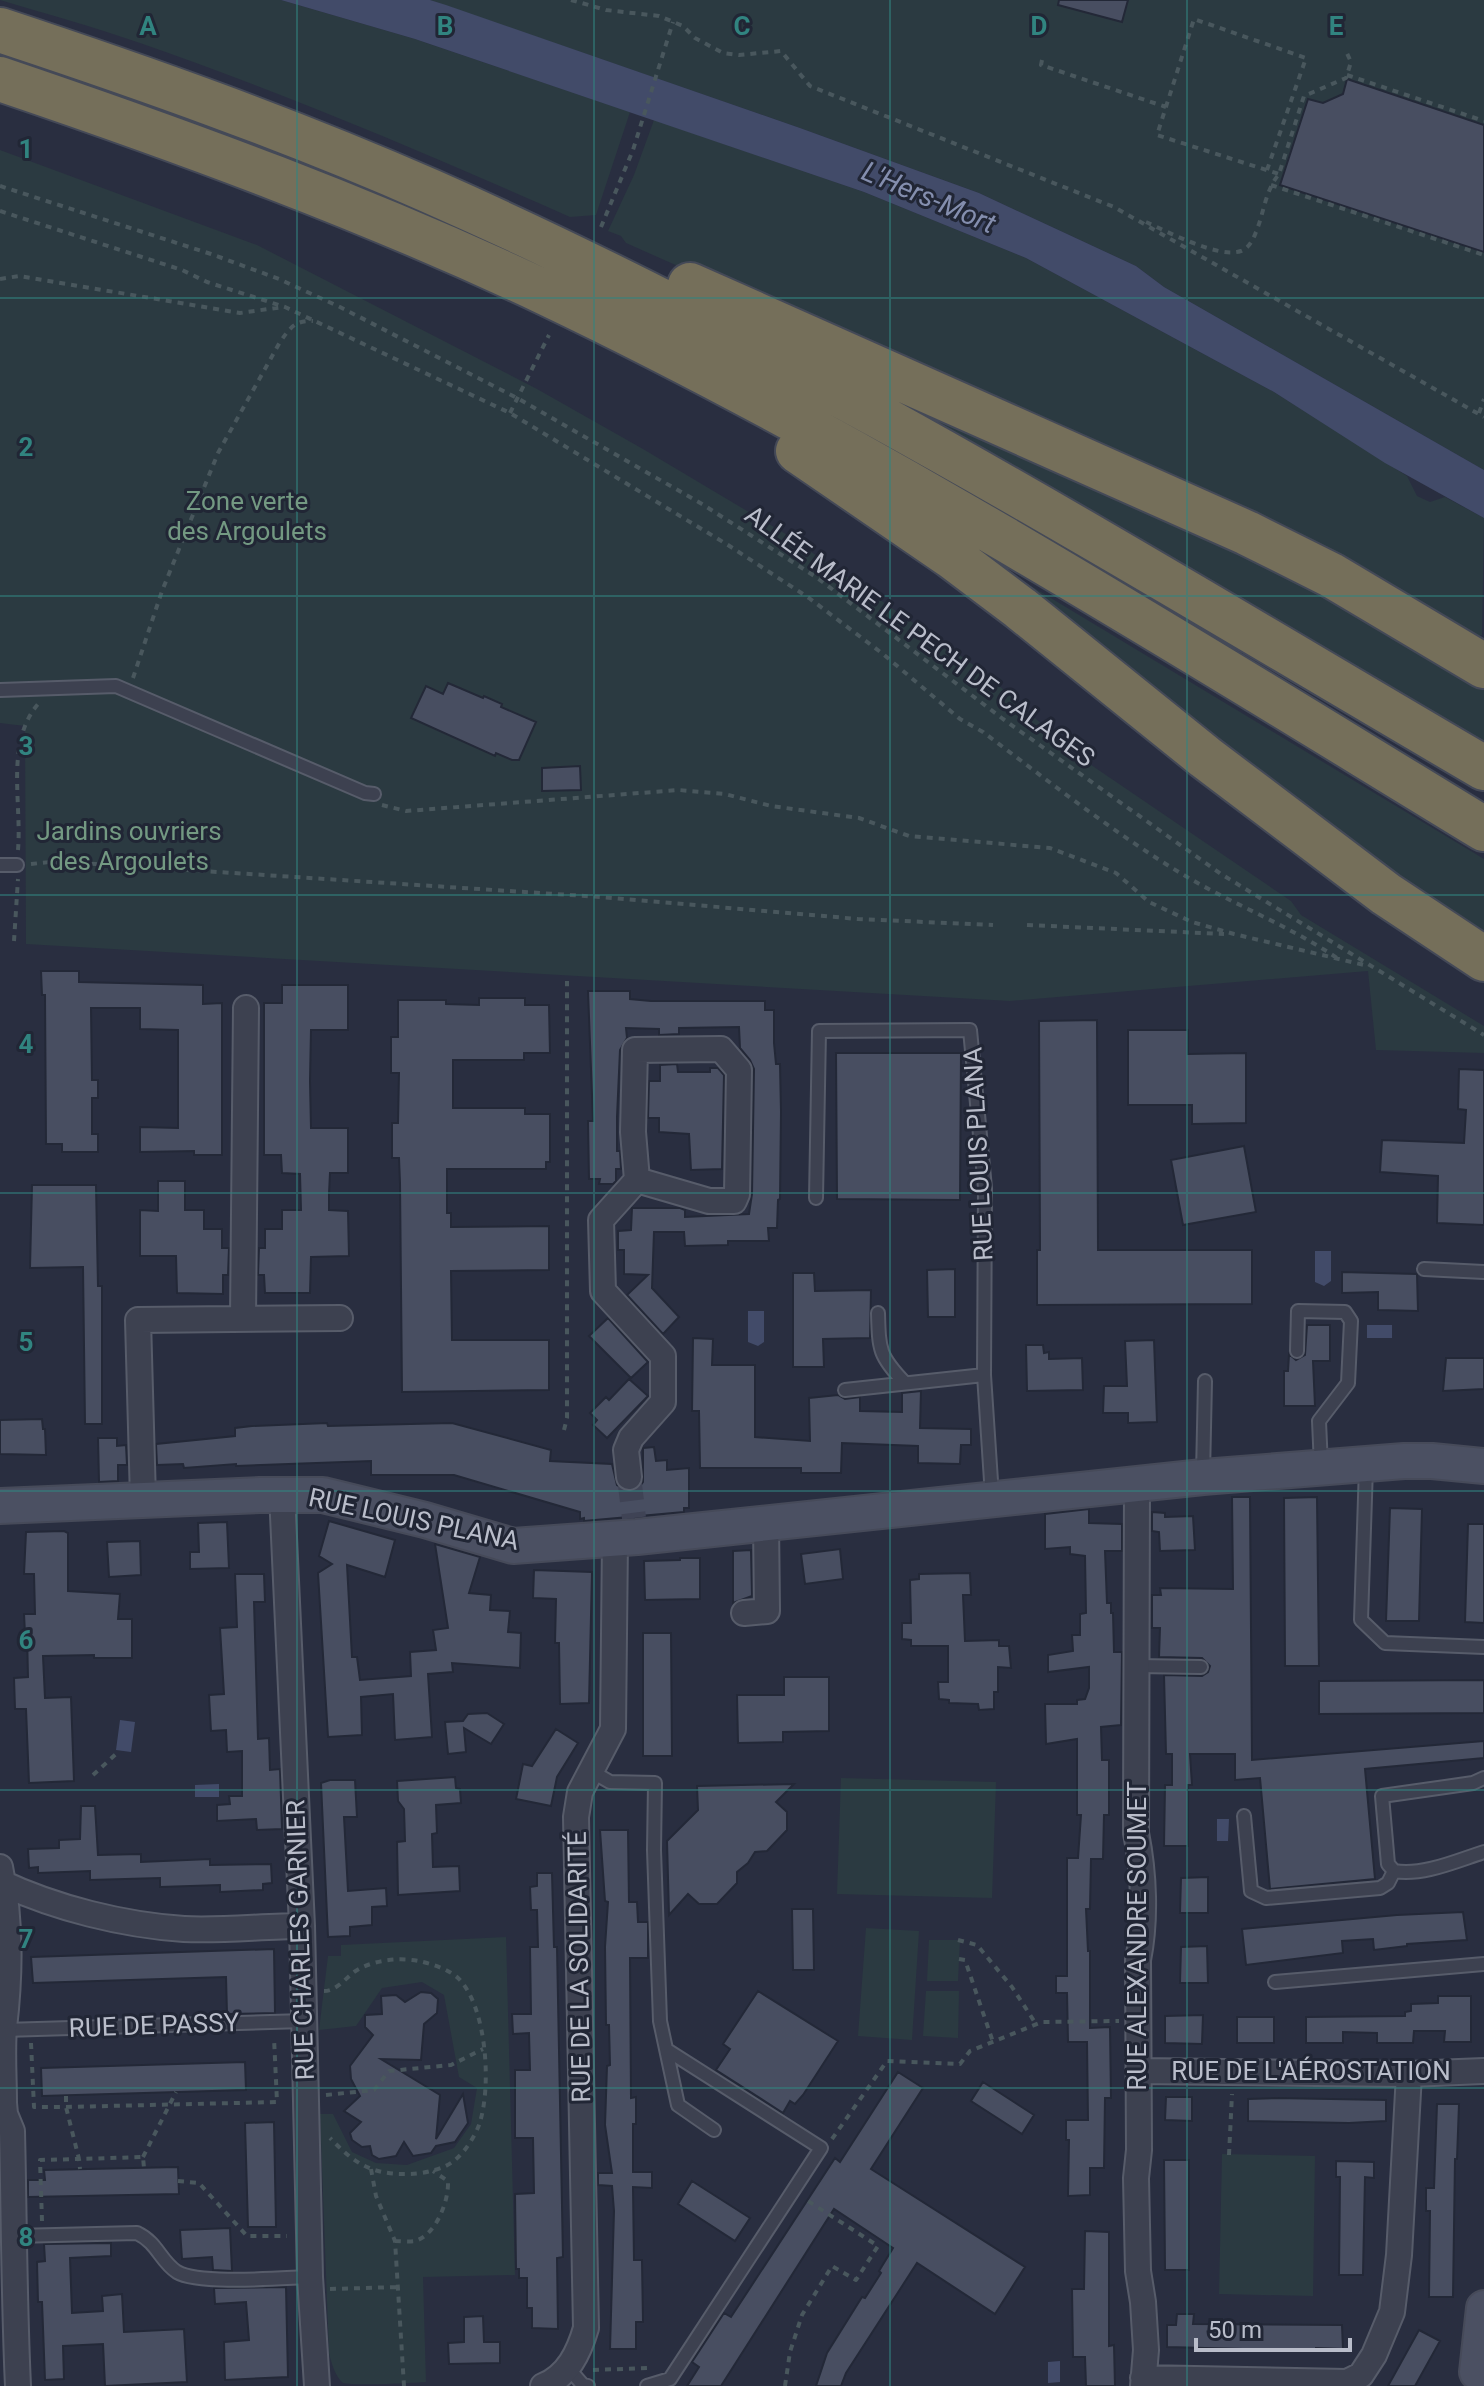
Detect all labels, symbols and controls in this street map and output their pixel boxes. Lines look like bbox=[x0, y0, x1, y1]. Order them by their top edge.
text: A bbox=[139, 11, 157, 41]
text: B bbox=[437, 11, 453, 41]
text: C bbox=[733, 11, 751, 41]
text: D bbox=[1031, 11, 1047, 41]
text: E bbox=[1329, 11, 1344, 41]
text: 1 bbox=[19, 134, 33, 164]
water label: L'Hers-Mort bbox=[857, 155, 1002, 241]
text: 2 bbox=[19, 432, 33, 462]
park label: Zone verte des Argoulets bbox=[167, 486, 327, 546]
street label: ALLÉE MARIE LE PECH DE CALAGES bbox=[739, 499, 1101, 773]
text: 3 bbox=[19, 731, 33, 761]
park label: Jardins ouvriers des Argoulets bbox=[36, 816, 222, 876]
text: 4 bbox=[19, 1029, 34, 1059]
street label: RUE LOUIS PLANA bbox=[957, 1046, 999, 1262]
text: 5 bbox=[19, 1327, 33, 1357]
street label: RUE LOUIS PLANA bbox=[306, 1482, 522, 1556]
text: 6 bbox=[19, 1625, 34, 1655]
street label: RUE ALEXANDRE SOUMET bbox=[1122, 1781, 1152, 2091]
street label: RUE CHARLES GARNIER bbox=[280, 1799, 320, 2081]
street label: RUE DE LA SOLIDARITÉ bbox=[562, 1831, 596, 2103]
text: 7 bbox=[19, 1924, 33, 1954]
street label: RUE DE PASSY bbox=[68, 2007, 240, 2043]
street label: RUE DE L'AÉROSTATION bbox=[1171, 2056, 1451, 2086]
text: 8 bbox=[19, 2222, 33, 2252]
scale bar bbox=[1196, 2302, 1350, 2352]
text: 50 m bbox=[1208, 2316, 1262, 2344]

